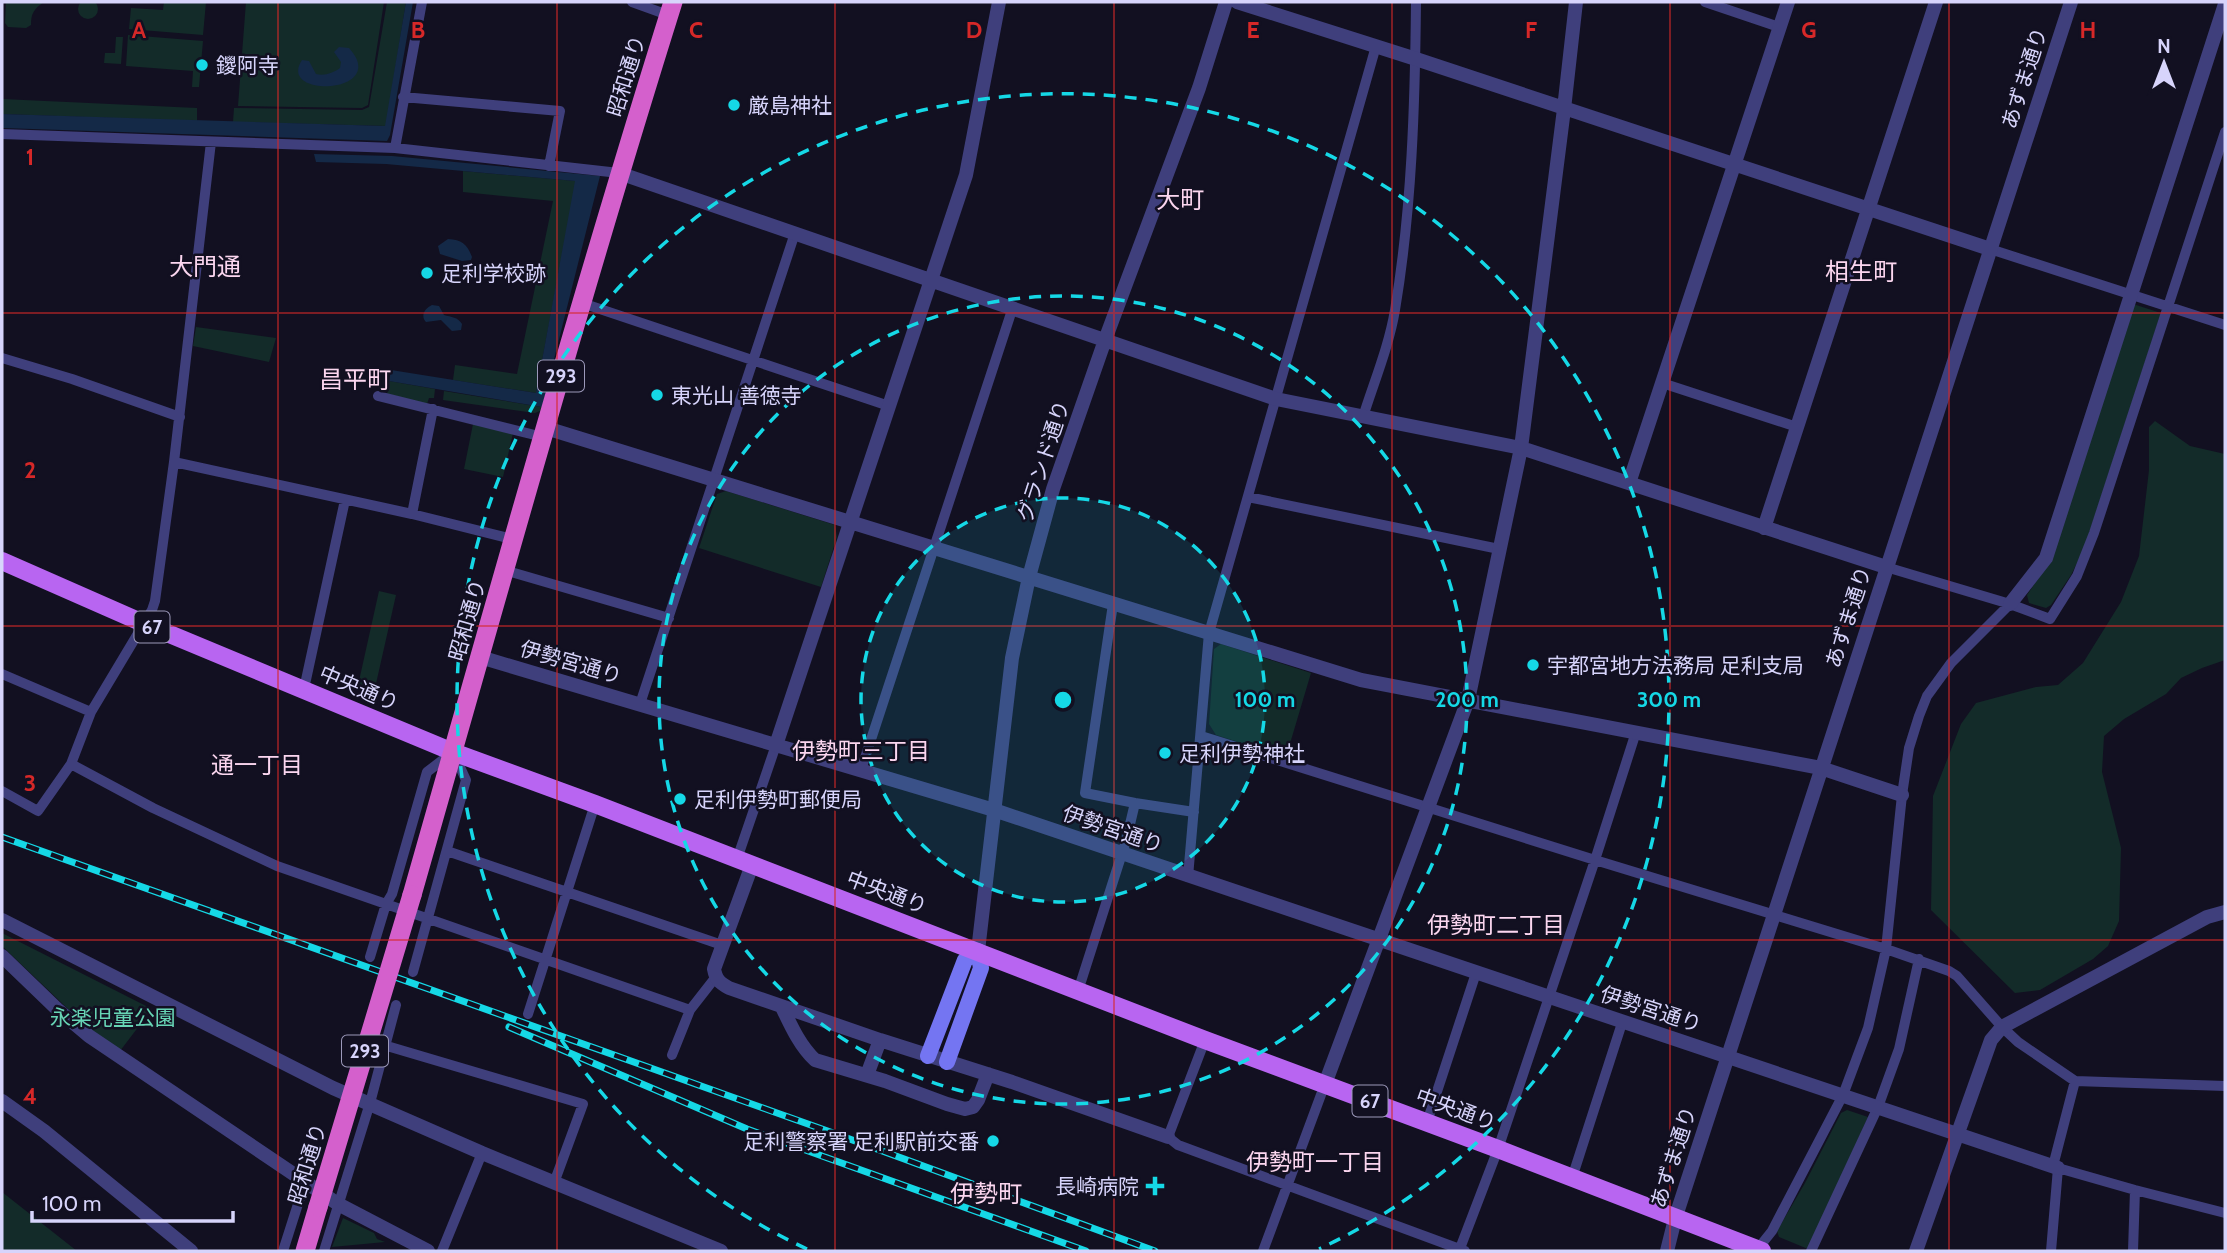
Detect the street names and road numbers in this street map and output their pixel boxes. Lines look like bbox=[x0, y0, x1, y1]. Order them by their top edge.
street label: あずま通り bbox=[1996, 24, 2052, 132]
street label: 昭和通り bbox=[602, 32, 650, 120]
road number: 293 bbox=[538, 360, 584, 392]
street label: グランド通り bbox=[1012, 397, 1074, 525]
street label: あずま通り bbox=[1820, 563, 1876, 671]
street label: 昭和通り bbox=[443, 576, 491, 664]
road number: 67 bbox=[134, 612, 170, 642]
street label: 伊勢宮通り bbox=[517, 636, 625, 688]
street label: 中央通り bbox=[315, 660, 403, 716]
street label: 伊勢宮通り bbox=[1059, 800, 1167, 858]
street label: 中央通り bbox=[843, 865, 931, 919]
street label: 伊勢宮通り bbox=[1597, 981, 1705, 1037]
road number: 293 bbox=[342, 1036, 388, 1066]
street label: 中央通り bbox=[1412, 1083, 1500, 1135]
road number: 67 bbox=[1352, 1086, 1388, 1116]
street label: あずま通り bbox=[1645, 1103, 1701, 1211]
street label: 昭和通り bbox=[283, 1120, 331, 1208]

